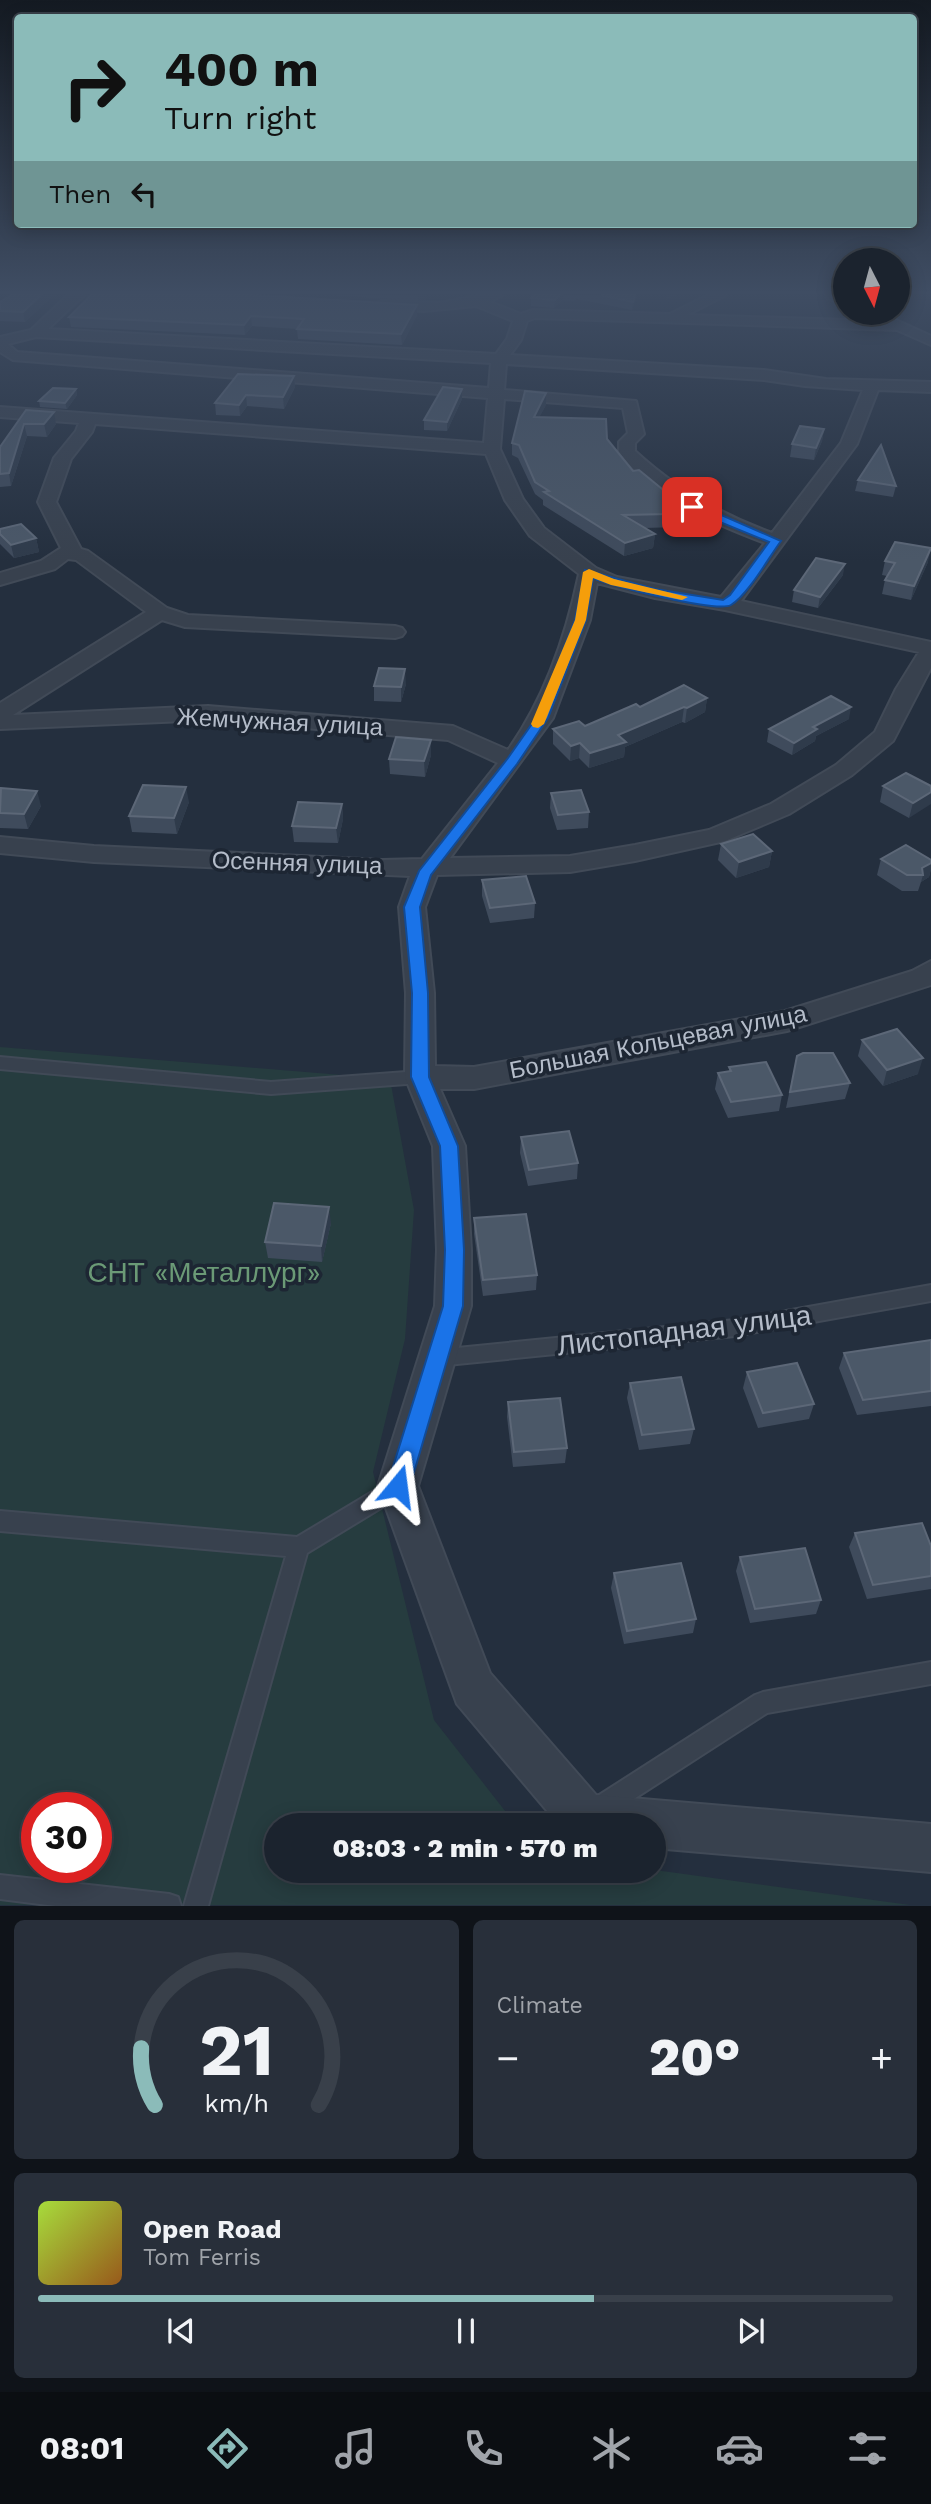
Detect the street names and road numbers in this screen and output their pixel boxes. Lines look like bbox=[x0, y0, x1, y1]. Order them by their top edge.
street label: Жемчужная улица bbox=[176, 703, 384, 741]
street label: Осенняя улица bbox=[211, 846, 383, 880]
street label: Большая Кольцевая улица bbox=[507, 999, 810, 1085]
street label: Листопадная улица bbox=[555, 1298, 813, 1362]

